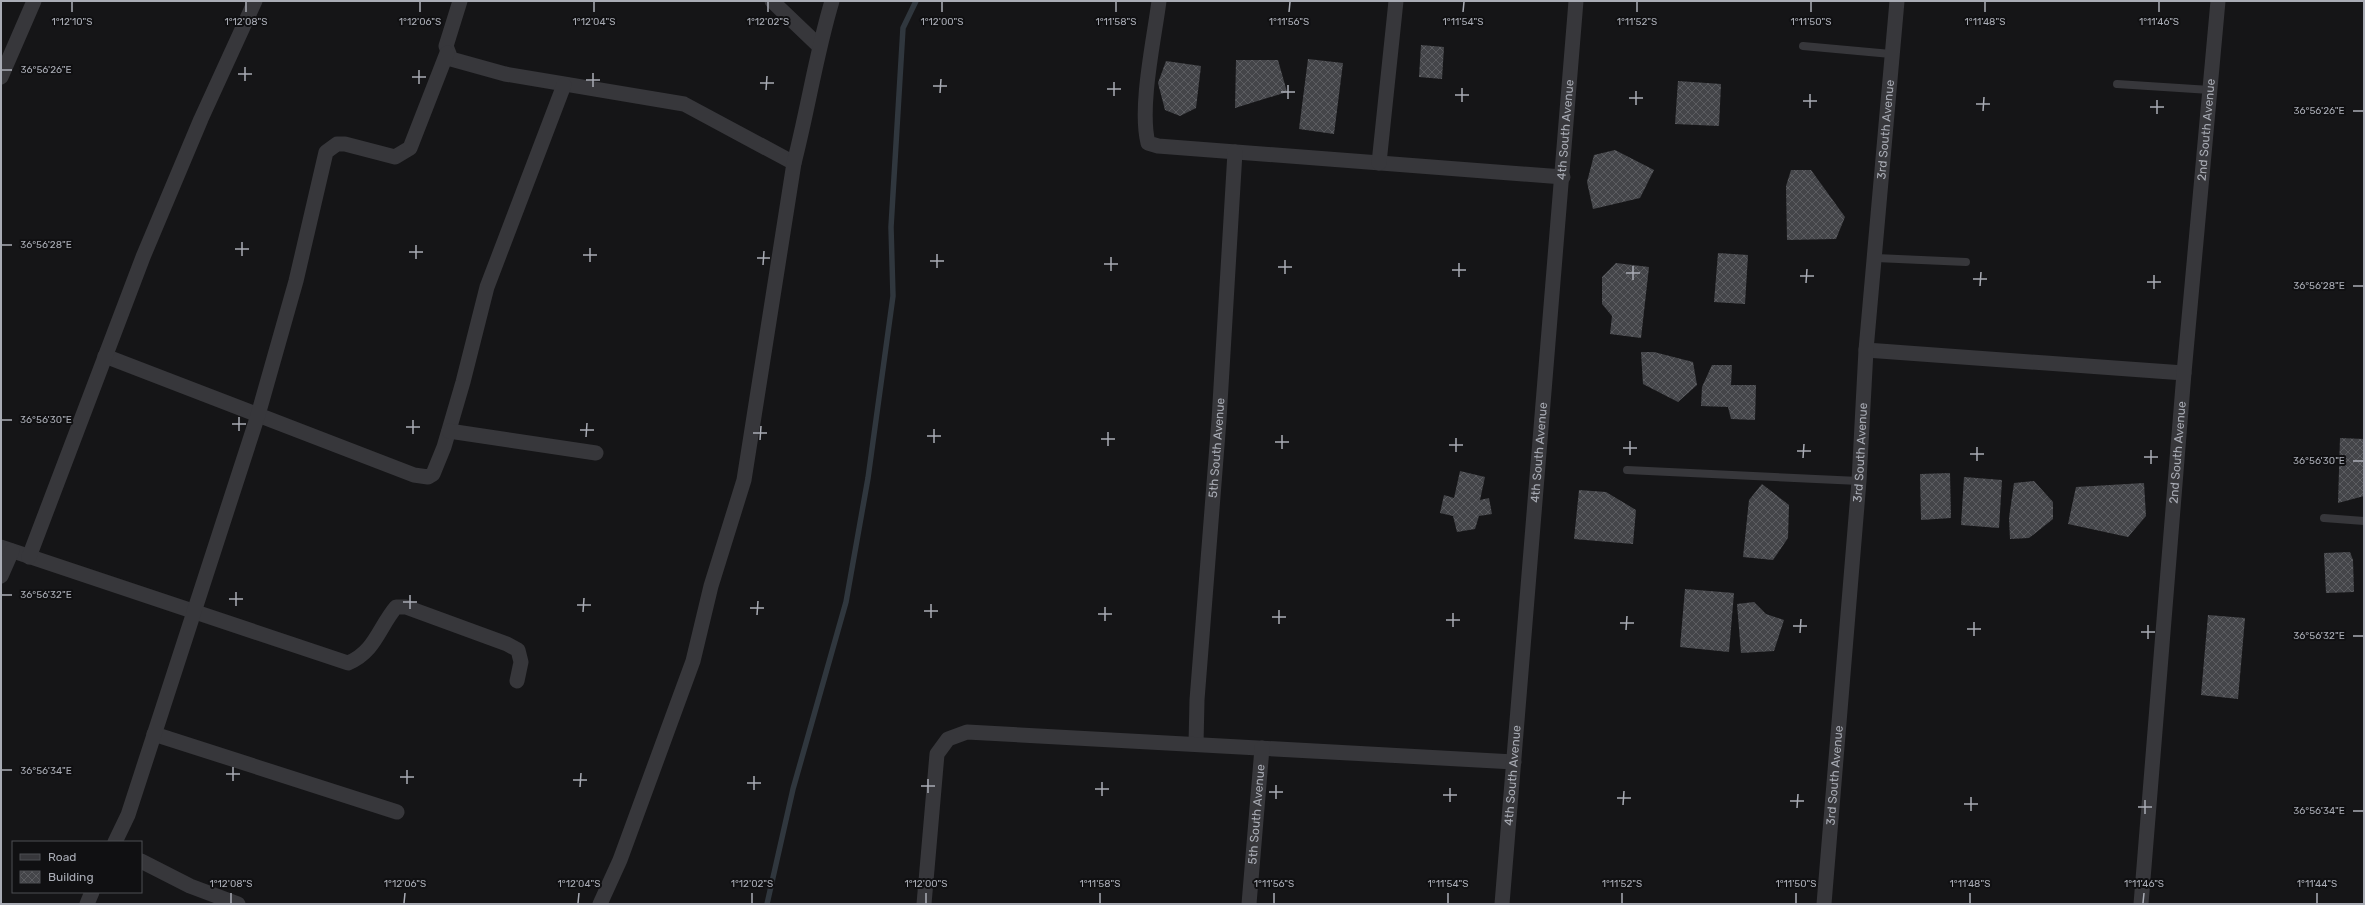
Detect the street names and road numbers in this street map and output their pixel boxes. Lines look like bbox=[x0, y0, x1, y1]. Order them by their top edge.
street label: 2nd South Avenue bbox=[2195, 78, 2218, 182]
street label: 4th South Avenue bbox=[1554, 79, 1577, 180]
street label: 3rd South Avenue bbox=[1874, 79, 1897, 180]
street label: 5th South Avenue bbox=[1206, 397, 1227, 498]
street label: 2nd South Avenue bbox=[2166, 400, 2189, 504]
street label: 4th South Avenue bbox=[1528, 401, 1550, 503]
street label: 3rd South Avenue bbox=[1850, 402, 1870, 503]
street label: 4th South Avenue bbox=[1501, 724, 1524, 826]
street label: 3rd South Avenue bbox=[1824, 725, 1846, 826]
street label: 5th South Avenue bbox=[1245, 763, 1268, 865]

